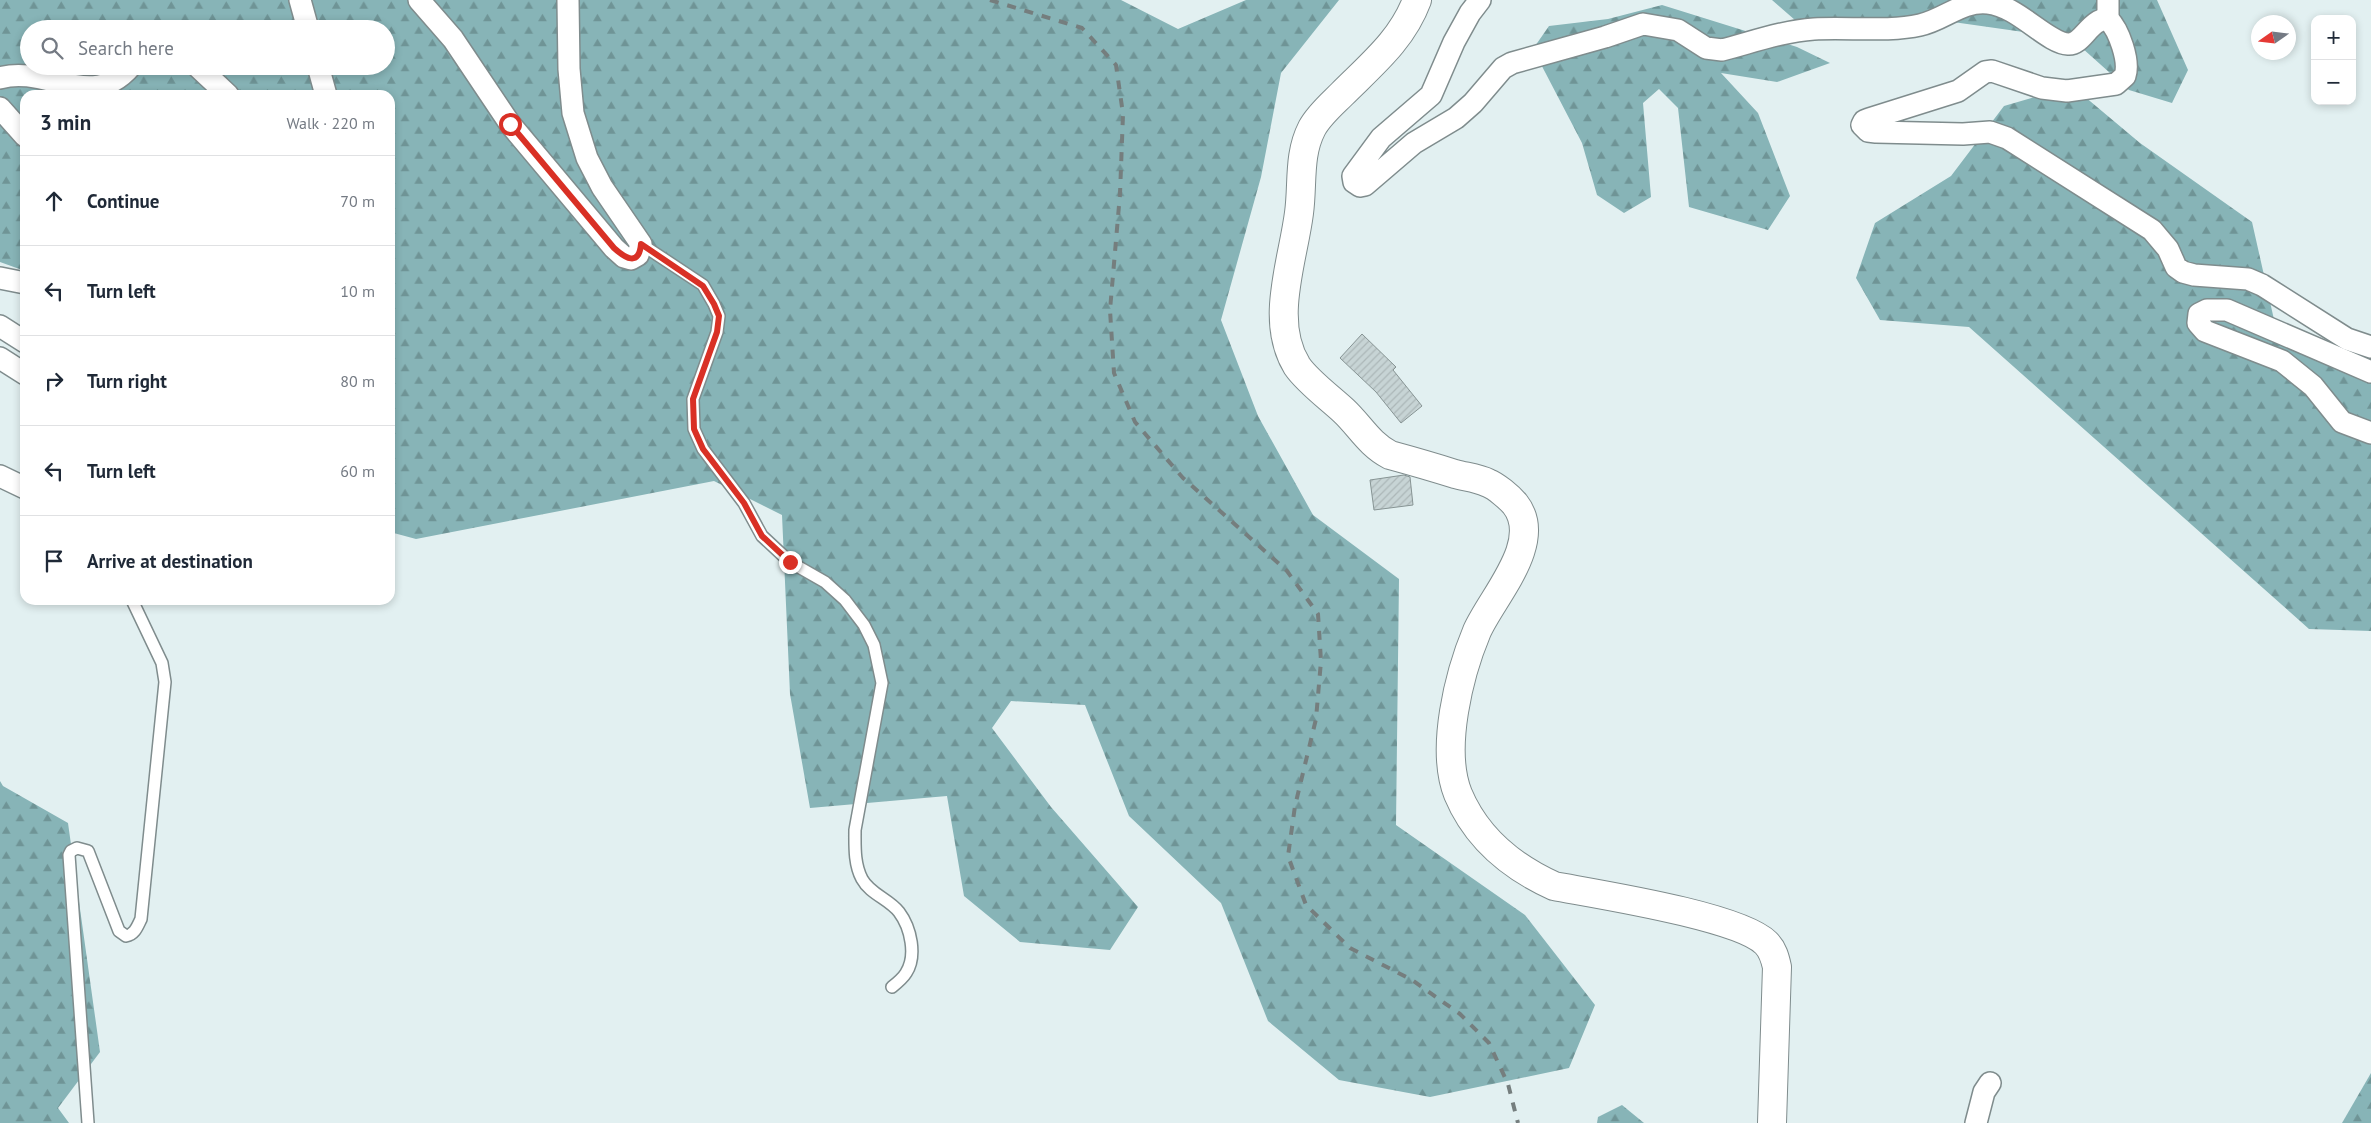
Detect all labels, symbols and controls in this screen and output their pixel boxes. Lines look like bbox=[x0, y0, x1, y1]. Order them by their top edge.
north arrow bbox=[2251, 15, 2296, 60]
map controls bbox=[2311, 15, 2356, 105]
button: + bbox=[2311, 15, 2356, 60]
search box bbox=[20, 20, 395, 75]
icon: search bbox=[38, 34, 66, 62]
text: Search here bbox=[78, 36, 174, 60]
button: − bbox=[2311, 60, 2356, 105]
text: 3 min bbox=[40, 109, 91, 136]
text: Walk · 220 m bbox=[286, 113, 375, 133]
route start bbox=[499, 113, 522, 136]
icon: ahead bbox=[40, 187, 68, 215]
text: Continue bbox=[87, 189, 159, 213]
text: 70 m bbox=[340, 191, 375, 211]
icon: left bbox=[40, 277, 68, 305]
text: Turn left bbox=[87, 279, 156, 303]
text: 10 m bbox=[340, 281, 375, 301]
icon: right bbox=[40, 367, 68, 395]
text: Turn right bbox=[87, 369, 167, 393]
text: 80 m bbox=[340, 371, 375, 391]
icon: left bbox=[40, 457, 68, 485]
text: Turn left bbox=[87, 459, 156, 483]
text: 60 m bbox=[340, 461, 375, 481]
icon: arrive bbox=[40, 547, 68, 575]
text: Arrive at destination bbox=[87, 549, 253, 573]
route end bbox=[779, 551, 802, 574]

